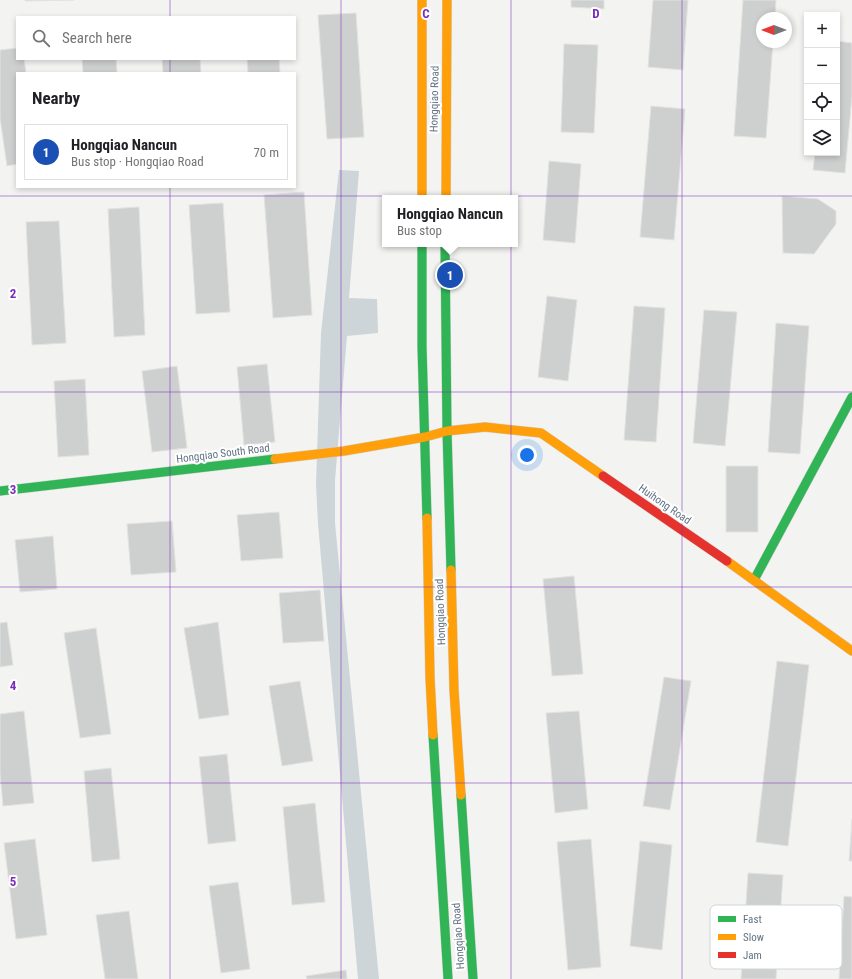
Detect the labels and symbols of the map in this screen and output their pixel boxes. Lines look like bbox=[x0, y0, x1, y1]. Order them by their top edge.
text: C bbox=[422, 6, 430, 21]
text: D bbox=[592, 6, 600, 21]
north arrow bbox=[756, 12, 792, 48]
street label: Hongqiao Road bbox=[427, 66, 442, 132]
pin: 1 bbox=[437, 260, 463, 290]
text: 2 bbox=[10, 286, 17, 301]
street label: Hongqiao South Road bbox=[176, 441, 271, 466]
your location bbox=[517, 445, 537, 465]
text: 3 bbox=[10, 482, 16, 497]
street label: Huihong Road bbox=[636, 482, 693, 527]
street label: Hongqiao Road bbox=[433, 579, 448, 645]
text: 4 bbox=[10, 678, 17, 693]
text: 5 bbox=[10, 874, 17, 889]
street label: Hongqiao Road bbox=[450, 902, 467, 970]
legend bbox=[710, 905, 842, 969]
text: Fast bbox=[743, 913, 762, 926]
text: Slow bbox=[743, 931, 764, 944]
text: Jam bbox=[743, 949, 762, 962]

